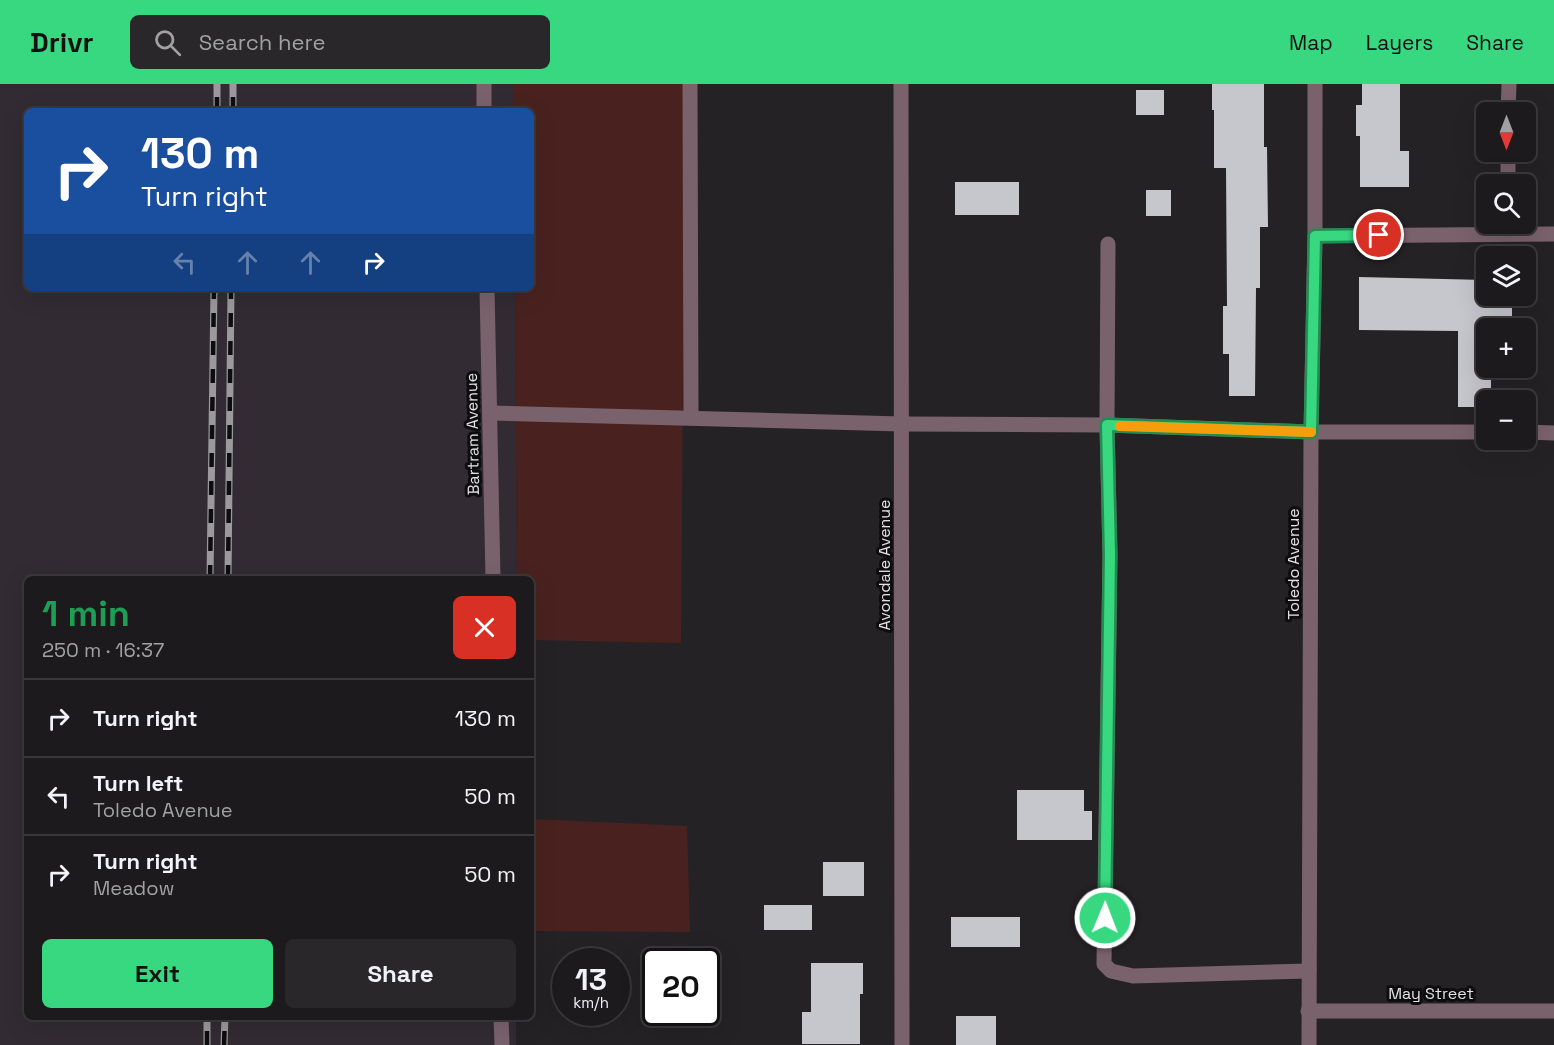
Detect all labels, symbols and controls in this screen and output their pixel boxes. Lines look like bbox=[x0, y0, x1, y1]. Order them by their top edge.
search box bbox=[130, 15, 550, 69]
text: Drivr bbox=[30, 24, 94, 60]
icon: search bbox=[151, 26, 184, 59]
text: Search here bbox=[199, 28, 325, 56]
text: Map bbox=[1289, 29, 1333, 56]
text: Layers bbox=[1366, 29, 1433, 56]
text: Share bbox=[1466, 29, 1524, 56]
north arrow bbox=[1476, 102, 1536, 162]
map controls bbox=[1476, 102, 1536, 450]
text: 130 m bbox=[141, 127, 259, 180]
icon: right bbox=[42, 132, 120, 210]
button: search bbox=[1476, 174, 1536, 234]
text: Turn right bbox=[141, 179, 268, 214]
pin bbox=[1353, 209, 1404, 260]
icon: arrive bbox=[1362, 218, 1395, 251]
icon: left bbox=[168, 246, 201, 279]
icon: ahead bbox=[231, 246, 264, 279]
icon: ahead bbox=[294, 246, 327, 279]
icon: right bbox=[357, 246, 390, 279]
button: layers bbox=[1476, 246, 1536, 306]
button: + bbox=[1476, 318, 1536, 378]
street label: Bartram Avenue bbox=[461, 373, 484, 495]
button: − bbox=[1476, 390, 1536, 450]
street label: Avondale Avenue bbox=[874, 499, 895, 631]
street label: Toledo Avenue bbox=[1283, 508, 1304, 620]
text: 1 min bbox=[42, 591, 130, 637]
button: close bbox=[453, 596, 516, 659]
text: 250 m · 16:37 bbox=[42, 637, 164, 663]
icon: right bbox=[42, 702, 75, 735]
text: Turn right bbox=[93, 704, 198, 732]
text: 130 m bbox=[455, 704, 516, 732]
text: Turn left bbox=[93, 769, 183, 797]
icon: left bbox=[42, 780, 75, 813]
text: 50 m bbox=[464, 782, 516, 810]
text: Toledo Avenue bbox=[93, 797, 233, 823]
text: Turn right bbox=[93, 847, 198, 875]
icon: right bbox=[42, 858, 75, 891]
text: 50 m bbox=[464, 860, 516, 888]
text: Meadow bbox=[93, 875, 174, 901]
position arrow bbox=[1073, 886, 1137, 950]
button: Exit bbox=[42, 939, 273, 1008]
button: Share bbox=[285, 939, 516, 1008]
speed limit sign: 20 bbox=[642, 948, 720, 1026]
text: 13 bbox=[575, 960, 607, 999]
street label: May Street bbox=[1388, 983, 1474, 1004]
text: km/h bbox=[573, 993, 609, 1012]

